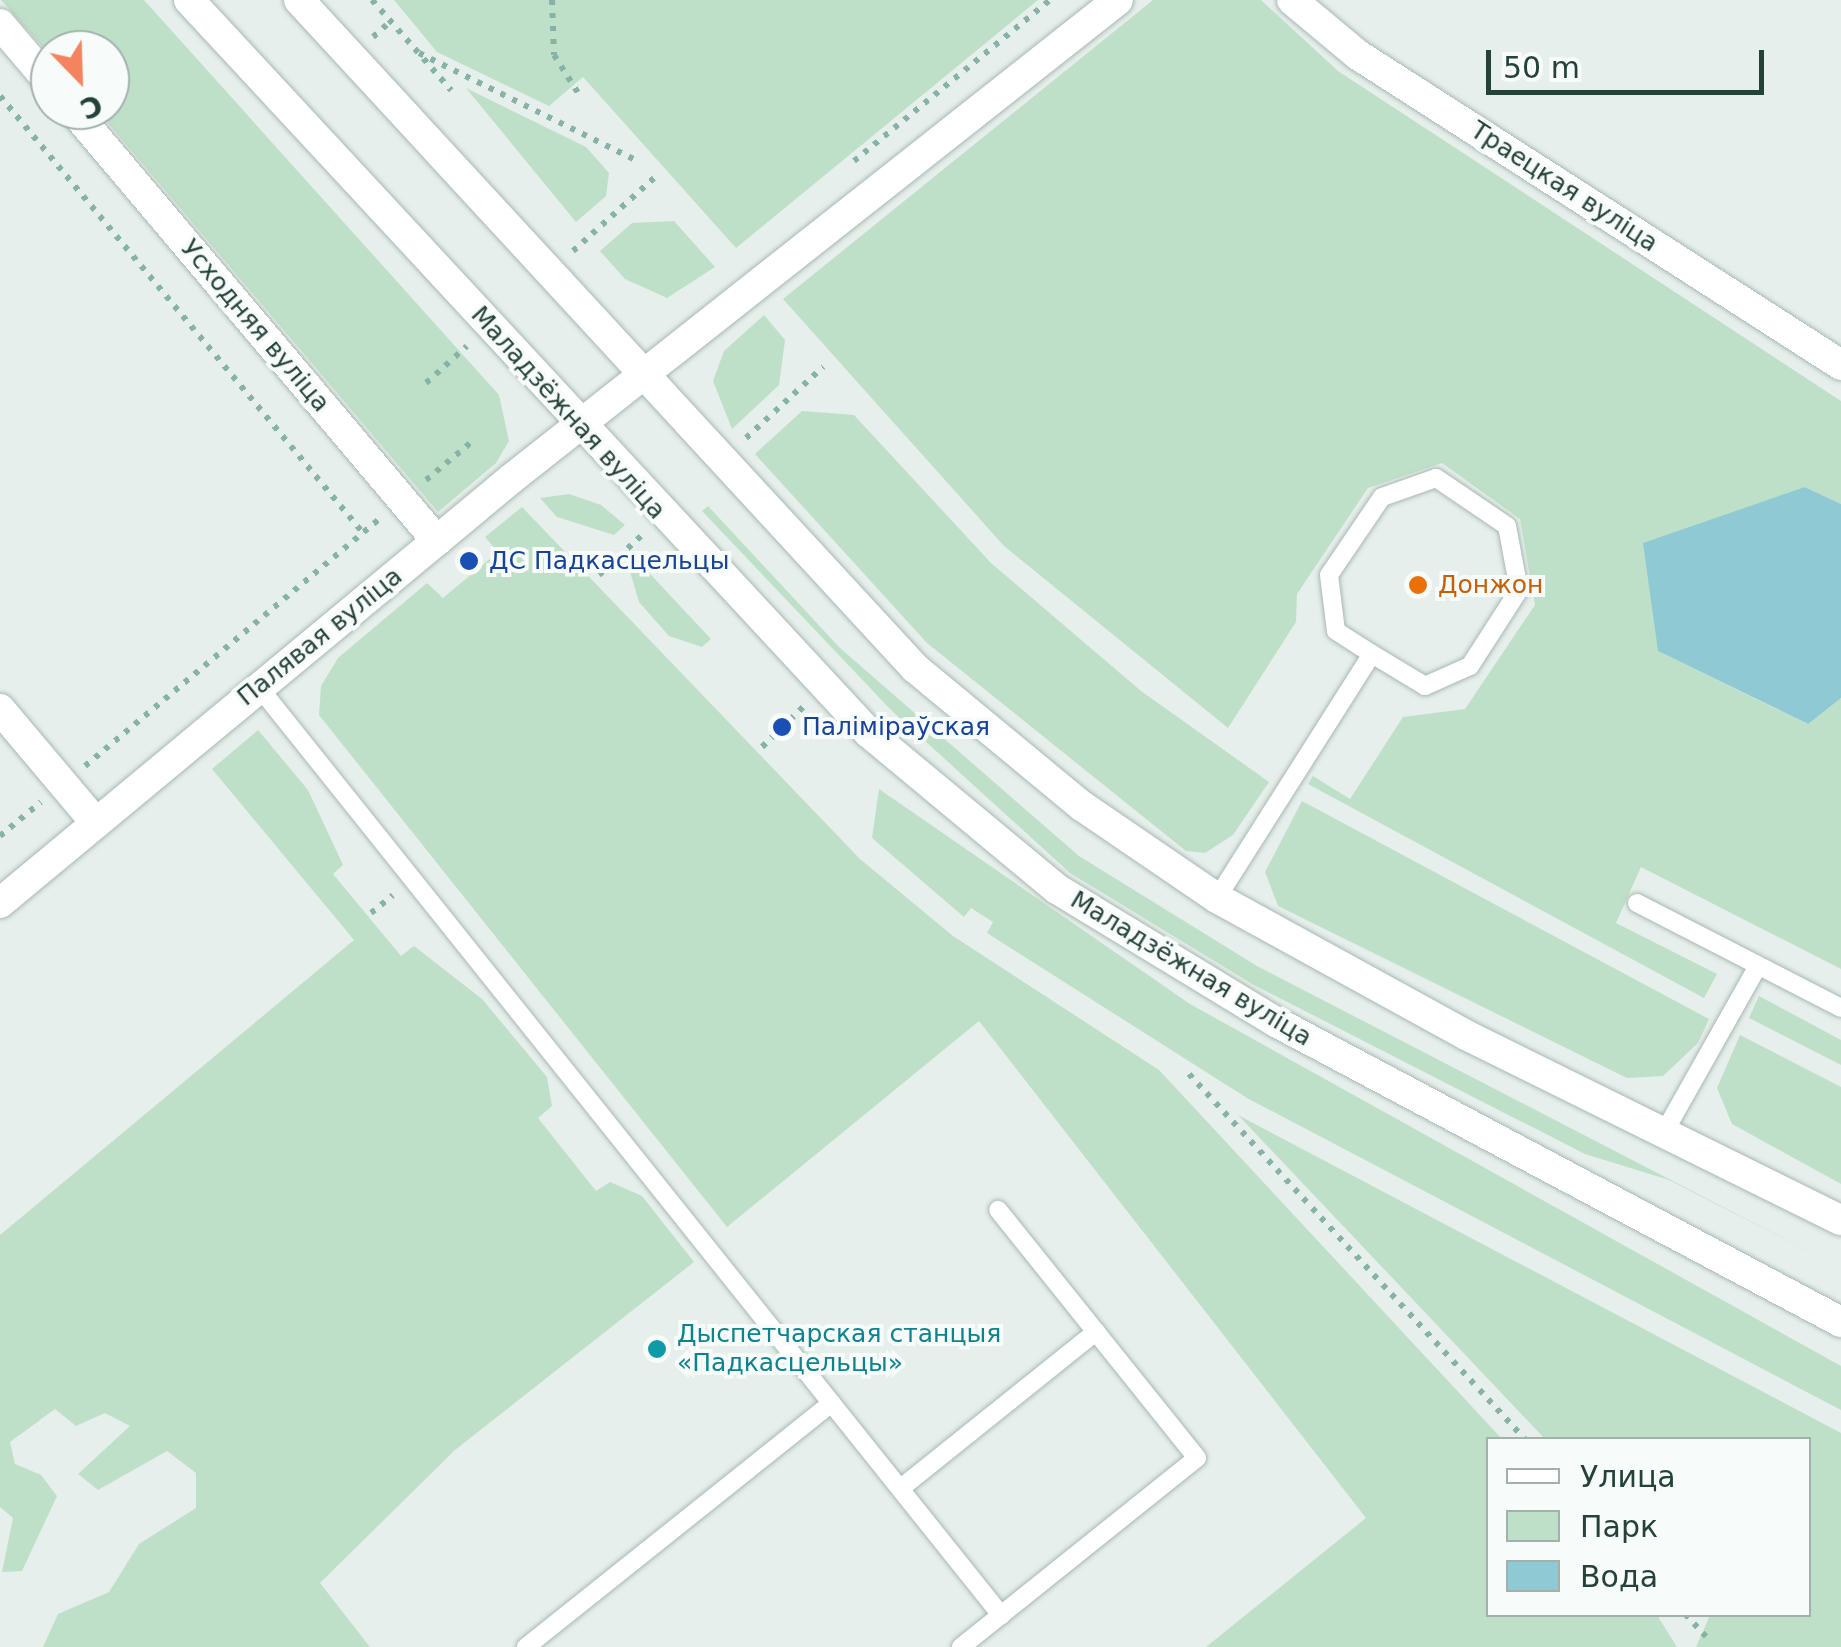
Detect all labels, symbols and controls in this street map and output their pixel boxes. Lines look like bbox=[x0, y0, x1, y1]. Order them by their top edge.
north arrow bbox=[30, 30, 130, 130]
scale bar bbox=[1491, 30, 1768, 92]
text: 50 m bbox=[1503, 50, 1580, 85]
text: С bbox=[75, 87, 107, 125]
street label: Траецкая вуліца bbox=[1465, 115, 1663, 259]
street label: Усходняя вуліца bbox=[174, 234, 336, 418]
street label: Маладзёжная вуліца bbox=[464, 300, 672, 526]
place label: ДС Падкасцельцы bbox=[489, 546, 729, 576]
marker: ДС Падкасцельцы bbox=[458, 550, 480, 572]
street label: Палявая вуліца bbox=[232, 561, 408, 713]
place label: Донжон bbox=[1438, 570, 1543, 600]
marker: Донжон bbox=[1407, 574, 1429, 596]
place label: Паліміраўская bbox=[802, 712, 990, 742]
marker: Паліміраўская bbox=[771, 716, 793, 738]
street label: Маладзёжная вуліца bbox=[1065, 885, 1317, 1053]
place label: Дыспетчарская станцыя «Падкасцельцы» bbox=[677, 1320, 1001, 1379]
marker: Дыспетчарская станцыя «Падкасцельцы» bbox=[646, 1338, 668, 1360]
legend bbox=[1486, 1437, 1811, 1617]
text: Улица bbox=[1580, 1459, 1676, 1494]
text: Парк bbox=[1580, 1509, 1658, 1544]
text: Вода bbox=[1580, 1559, 1658, 1594]

